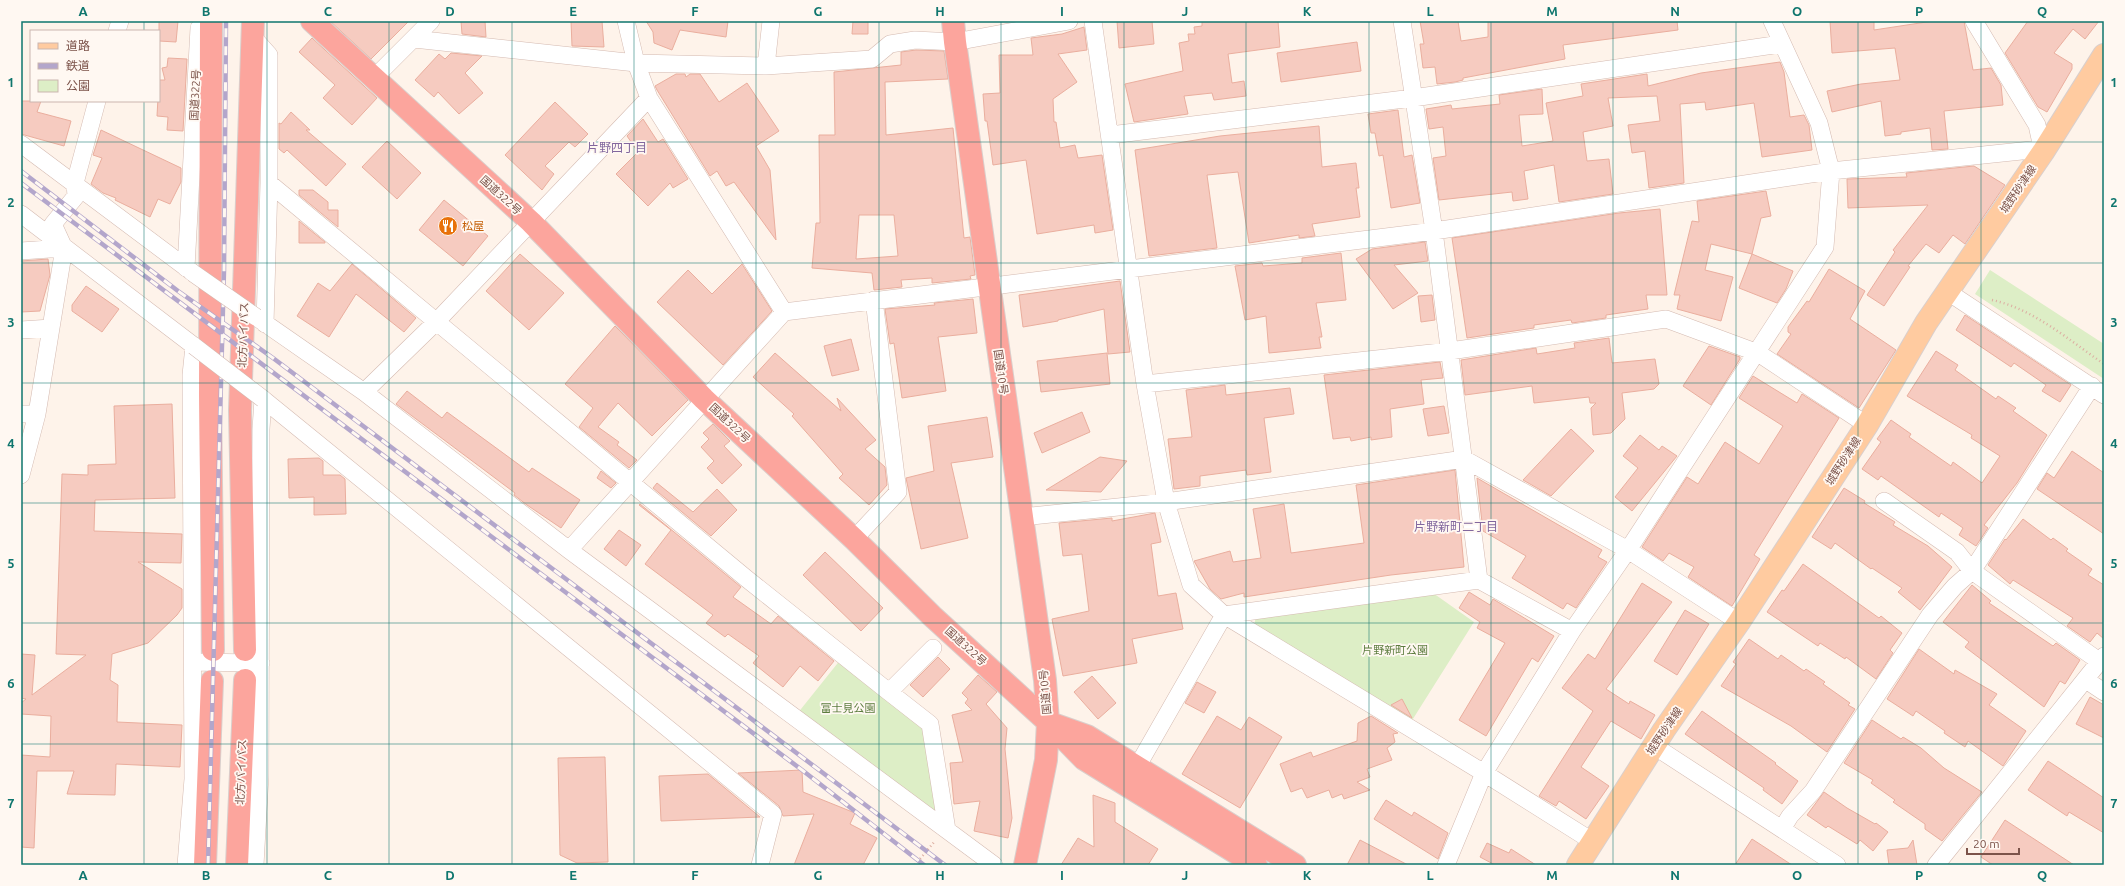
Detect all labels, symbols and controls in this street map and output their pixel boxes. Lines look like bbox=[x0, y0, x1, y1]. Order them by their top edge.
text: A bbox=[78, 4, 88, 18]
text: B bbox=[202, 4, 211, 18]
text: C bbox=[324, 4, 333, 18]
text: D bbox=[445, 4, 455, 18]
text: E bbox=[569, 4, 577, 18]
text: F bbox=[691, 4, 699, 18]
text: G bbox=[814, 4, 823, 18]
text: H bbox=[935, 4, 945, 18]
text: I bbox=[1060, 4, 1064, 18]
text: J bbox=[1182, 4, 1188, 18]
text: K bbox=[1303, 4, 1312, 18]
text: L bbox=[1426, 4, 1434, 18]
text: M bbox=[1546, 4, 1558, 18]
text: N bbox=[1670, 4, 1680, 18]
text: O bbox=[1792, 4, 1802, 18]
text: P bbox=[1915, 4, 1923, 18]
text: Q bbox=[2037, 4, 2047, 18]
legend bbox=[30, 30, 160, 102]
text: 道路 bbox=[66, 39, 90, 52]
text: 鉄道 bbox=[66, 59, 90, 72]
street label: 国道322号 bbox=[188, 69, 202, 121]
text: 1 bbox=[7, 75, 15, 89]
text: 1 bbox=[2110, 75, 2118, 89]
text: 公園 bbox=[66, 79, 90, 92]
district label: 片野四丁目 bbox=[587, 141, 647, 154]
street label: 城野砂津線 bbox=[1998, 163, 2038, 215]
street label: 国道322号 bbox=[478, 173, 524, 217]
text: 2 bbox=[7, 195, 15, 209]
text: 2 bbox=[2110, 195, 2118, 209]
restaurant icon: 松屋 bbox=[437, 215, 459, 237]
place label: 松屋 bbox=[462, 220, 484, 232]
street label: 北方バイパス bbox=[236, 302, 250, 368]
text: 3 bbox=[7, 315, 15, 329]
text: 3 bbox=[2110, 315, 2118, 329]
street label: 国道10号 bbox=[992, 349, 1010, 395]
street label: 国道322号 bbox=[707, 401, 753, 445]
street label: 城野砂津線 bbox=[1823, 435, 1863, 487]
text: 4 bbox=[7, 436, 15, 450]
text: 4 bbox=[2110, 436, 2118, 450]
district label: 片野新町二丁目 bbox=[1414, 520, 1498, 533]
text: 5 bbox=[7, 556, 15, 570]
text: 5 bbox=[2110, 556, 2118, 570]
street label: 国道322号 bbox=[943, 624, 989, 668]
park label: 片野新町公園 bbox=[1362, 644, 1428, 656]
street label: 国道10号 bbox=[1037, 669, 1053, 715]
text: 6 bbox=[7, 676, 15, 690]
text: 6 bbox=[2110, 676, 2118, 690]
park label: 富士見公園 bbox=[821, 702, 876, 714]
street label: 城野砂津線 bbox=[1644, 705, 1684, 757]
street label: 北方バイパス bbox=[234, 739, 248, 805]
text: 7 bbox=[7, 796, 15, 810]
text: 7 bbox=[2110, 796, 2118, 810]
scale bar bbox=[1967, 830, 2019, 856]
text: 20 m bbox=[1973, 837, 2000, 850]
text: A bbox=[78, 868, 88, 882]
text: B bbox=[202, 868, 211, 882]
text: C bbox=[324, 868, 333, 882]
text: D bbox=[445, 868, 455, 882]
text: E bbox=[569, 868, 577, 882]
text: F bbox=[691, 868, 699, 882]
text: G bbox=[814, 868, 823, 882]
text: H bbox=[935, 868, 945, 882]
text: I bbox=[1060, 868, 1064, 882]
text: J bbox=[1182, 868, 1188, 882]
text: K bbox=[1303, 868, 1312, 882]
text: L bbox=[1426, 868, 1434, 882]
text: M bbox=[1546, 868, 1558, 882]
text: N bbox=[1670, 868, 1680, 882]
text: O bbox=[1792, 868, 1802, 882]
text: P bbox=[1915, 868, 1923, 882]
text: Q bbox=[2037, 868, 2047, 882]

